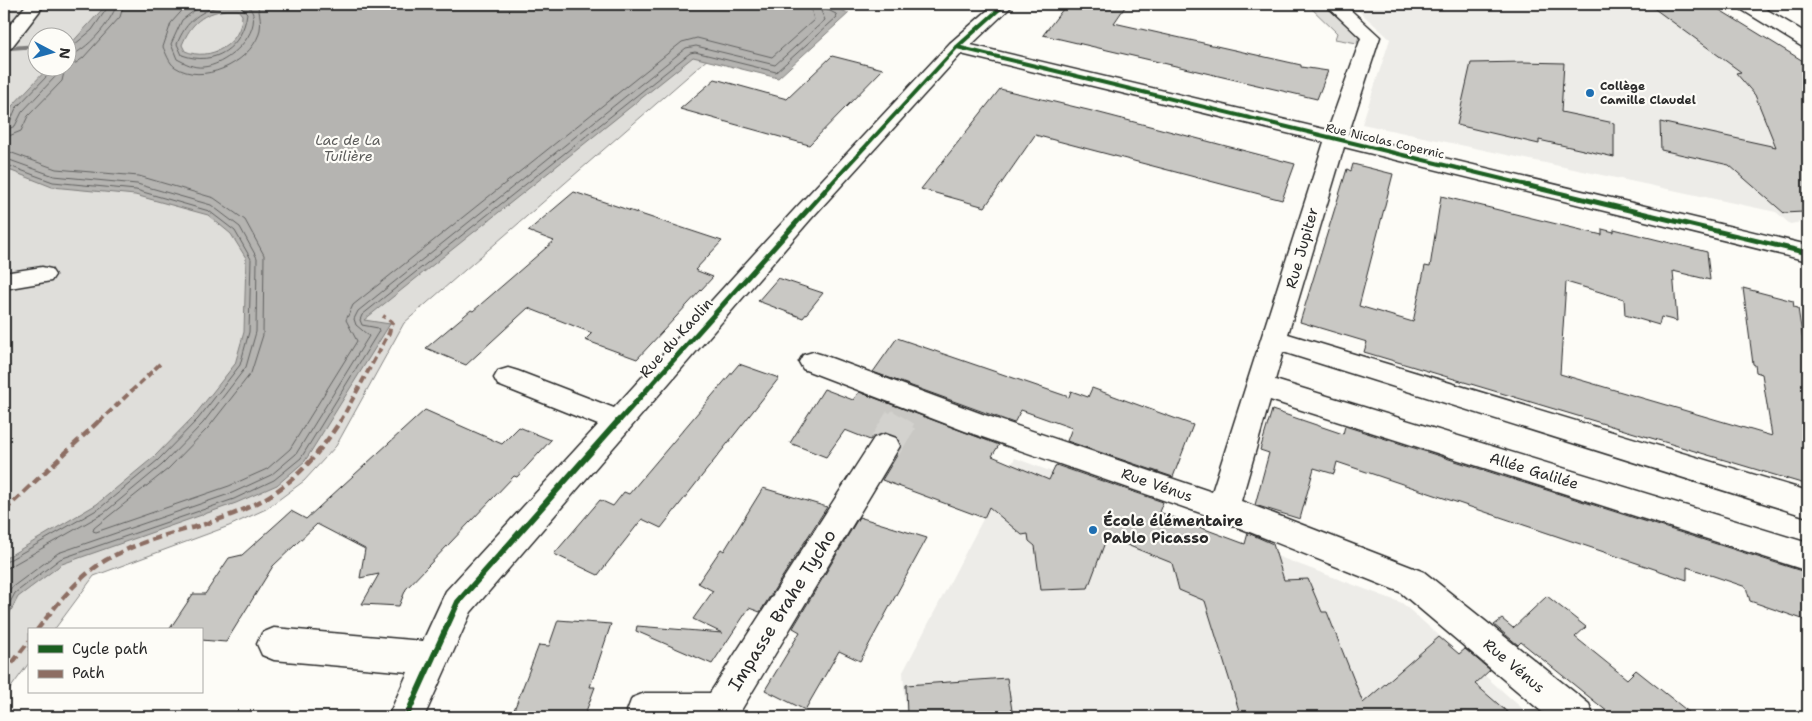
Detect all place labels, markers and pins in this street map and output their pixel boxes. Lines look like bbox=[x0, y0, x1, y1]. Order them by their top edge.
place label: Collège Camille Claudel bbox=[1600, 78, 1696, 108]
marker: Collège Camille Claudel bbox=[1584, 87, 1596, 99]
place label: École élémentaire Pablo Picasso bbox=[1103, 510, 1243, 548]
marker: École élémentaire Pablo Picasso bbox=[1087, 524, 1099, 536]

